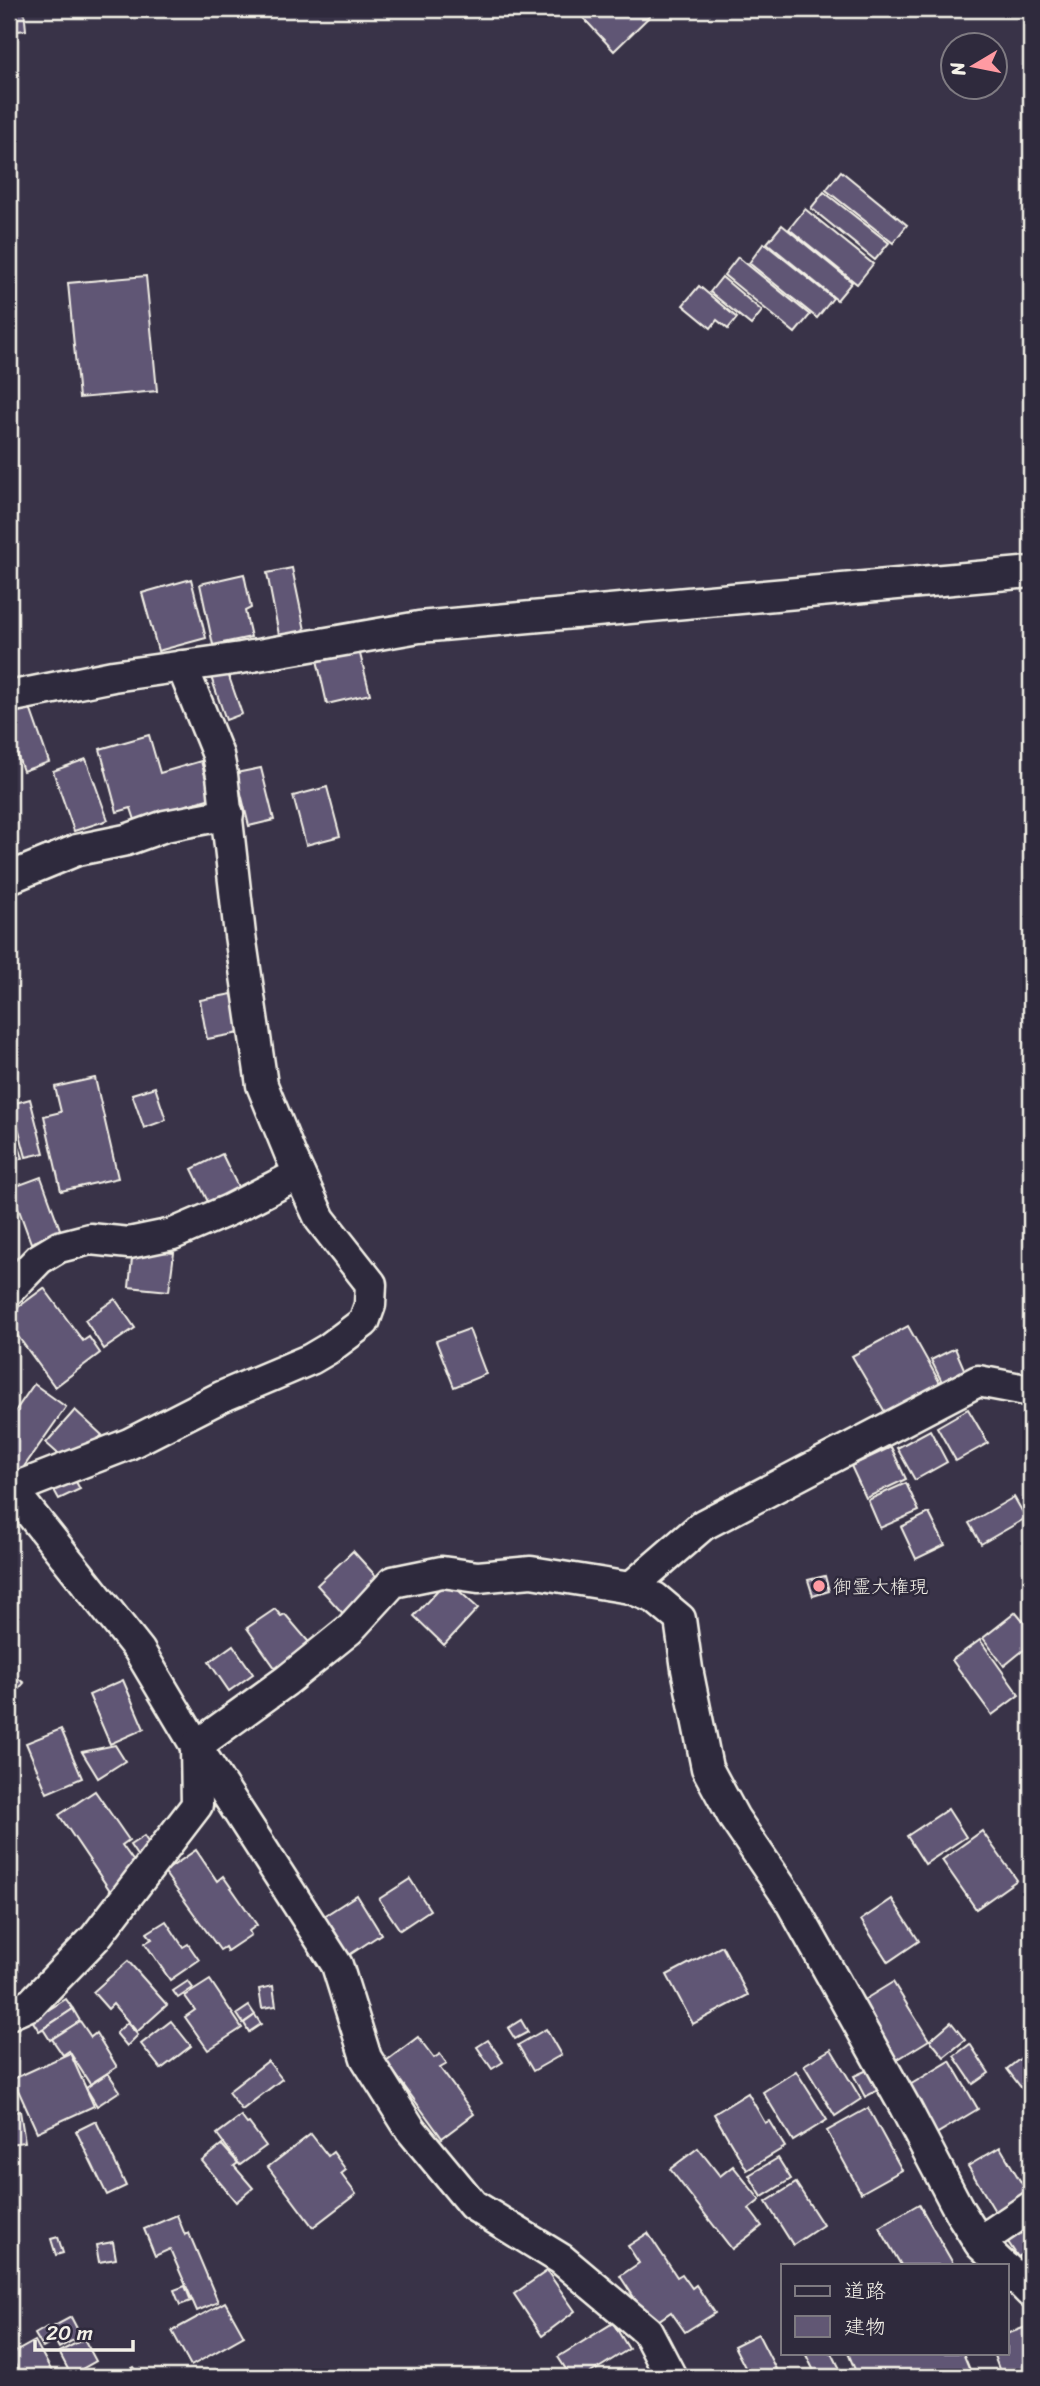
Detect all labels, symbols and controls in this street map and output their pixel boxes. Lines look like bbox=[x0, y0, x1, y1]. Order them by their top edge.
north arrow bbox=[939, 32, 1009, 102]
text: N bbox=[940, 59, 975, 79]
place label: 御霊大権現 bbox=[833, 1570, 928, 1603]
marker: 御霊大権現 bbox=[811, 1578, 827, 1594]
legend bbox=[781, 2264, 1009, 2354]
text: 道路 bbox=[844, 2272, 886, 2310]
text: 建物 bbox=[844, 2308, 886, 2346]
scale bar bbox=[35, 2309, 133, 2353]
text: 20 m bbox=[46, 2314, 93, 2352]

